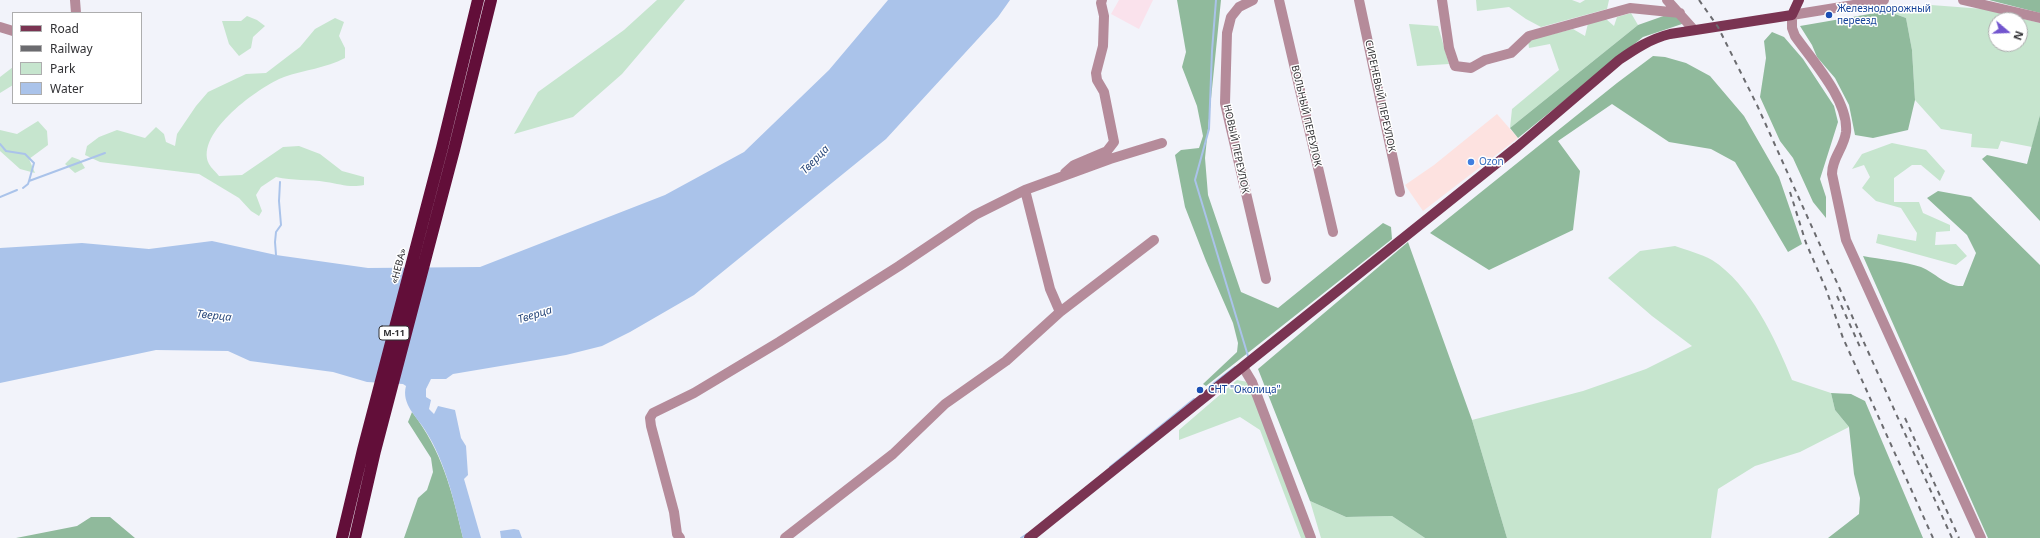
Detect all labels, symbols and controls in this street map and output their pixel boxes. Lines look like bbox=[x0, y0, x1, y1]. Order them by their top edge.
place label: Железнодорожный переезд bbox=[1837, 3, 1931, 26]
marker: Железнодорожный переезд bbox=[1824, 10, 1834, 20]
legend bbox=[12, 12, 142, 104]
north arrow bbox=[1988, 12, 2028, 52]
text: Road bbox=[50, 20, 79, 37]
text: N bbox=[2010, 29, 2027, 42]
street label: СИРЕНЕВЫЙ ПЕРЕУЛОК bbox=[1362, 39, 1398, 153]
text: Railway bbox=[50, 40, 93, 57]
text: Park bbox=[50, 60, 75, 77]
street label: ВОЛЬНЫЙ ПЕРЕУЛОК bbox=[1288, 64, 1324, 168]
text: Water bbox=[50, 80, 84, 97]
street label: НОВЫЙ ПЕРЕУЛОК bbox=[1221, 103, 1251, 195]
water label: Тверца bbox=[798, 143, 832, 177]
place label: Ozon bbox=[1479, 156, 1504, 168]
marker: Ozon bbox=[1466, 157, 1476, 167]
street label: «НЕВА» bbox=[389, 247, 409, 285]
water label: Тверца bbox=[516, 304, 554, 326]
water label: Тверца bbox=[196, 308, 232, 324]
road number: М-11 bbox=[379, 326, 409, 340]
place label: СНТ "Околица" bbox=[1208, 384, 1280, 396]
marker: СНТ "Околица" bbox=[1195, 385, 1205, 395]

